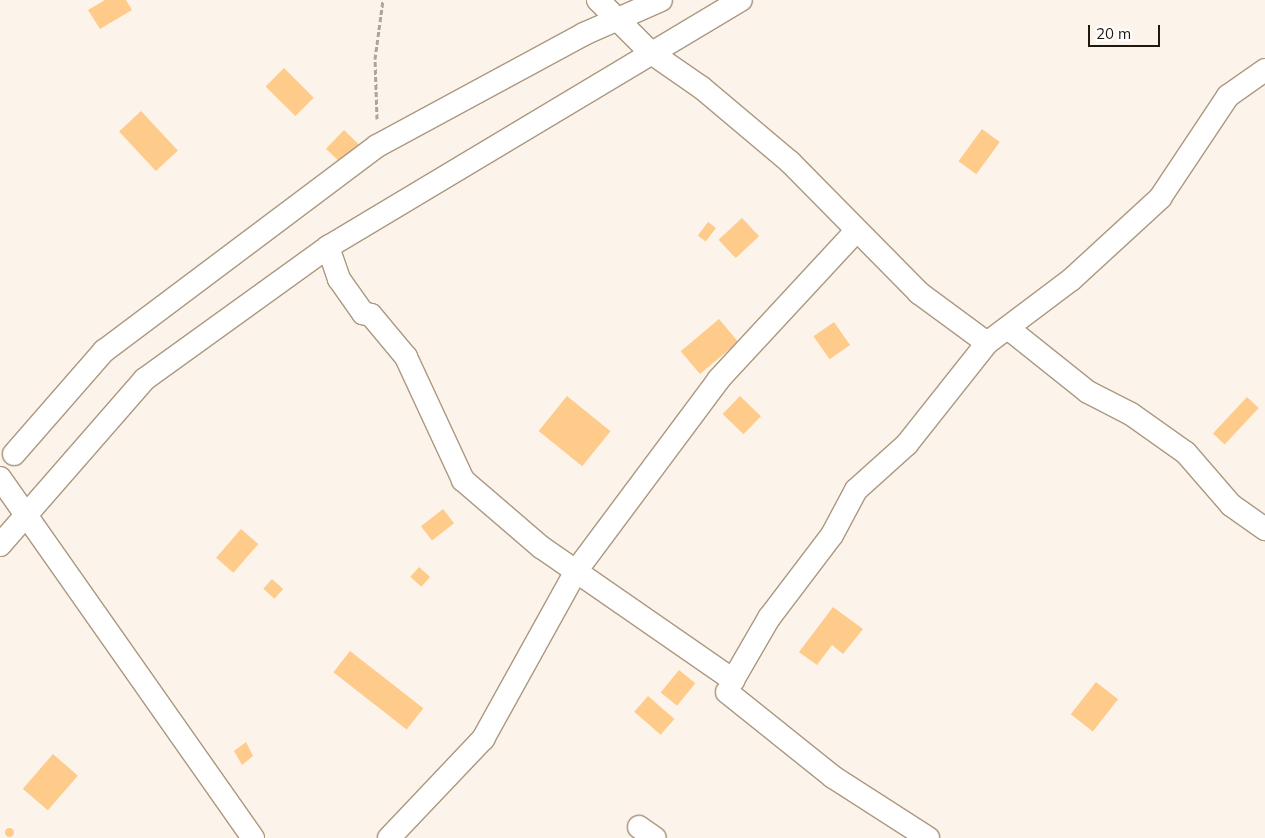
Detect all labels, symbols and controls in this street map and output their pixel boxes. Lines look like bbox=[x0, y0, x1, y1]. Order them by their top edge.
scale bar bbox=[1090, 15, 1162, 47]
text: 20 m bbox=[1096, 24, 1131, 43]

